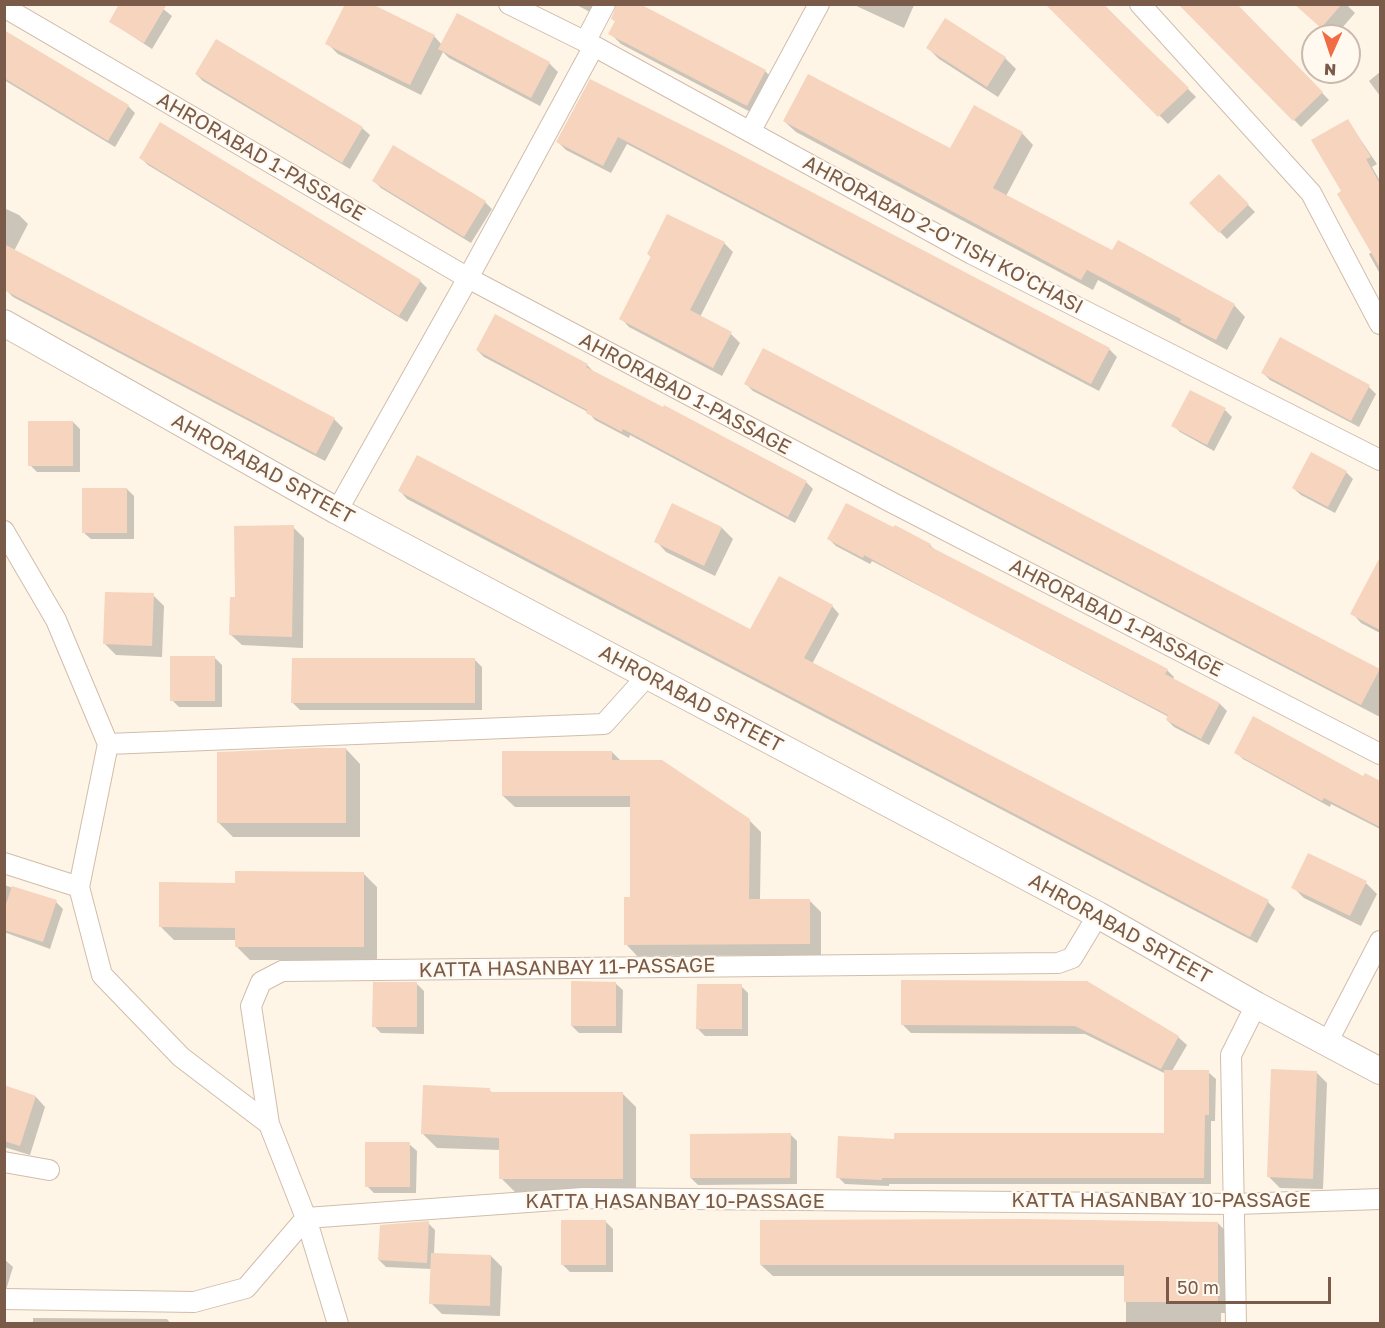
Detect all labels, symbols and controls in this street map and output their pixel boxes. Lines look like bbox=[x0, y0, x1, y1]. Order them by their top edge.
north arrow bbox=[1301, 24, 1361, 84]
text: N bbox=[1324, 60, 1337, 80]
street label: AHRORABAD 1-PASSAGE bbox=[153, 88, 369, 226]
street label: AHRORABAD 2-O'TISH KO'CHASI bbox=[799, 151, 1087, 319]
street label: AHRORABAD 1-PASSAGE bbox=[575, 328, 795, 460]
street label: AHRORABAD SRTEET bbox=[168, 409, 358, 529]
street label: AHRORABAD 1-PASSAGE bbox=[1005, 554, 1227, 682]
street label: AHRORABAD SRTEET bbox=[595, 640, 787, 758]
street label: AHRORABAD SRTEET bbox=[1025, 869, 1215, 989]
street label: KATTA HASANBAY 11-PASSAGE bbox=[419, 953, 715, 983]
street label: KATTA HASANBAY 10-PASSAGE bbox=[1011, 1189, 1311, 1213]
street label: KATTA HASANBAY 10-PASSAGE bbox=[525, 1190, 825, 1214]
scale bar bbox=[1169, 1265, 1334, 1303]
text: 50 m bbox=[1177, 1276, 1219, 1298]

